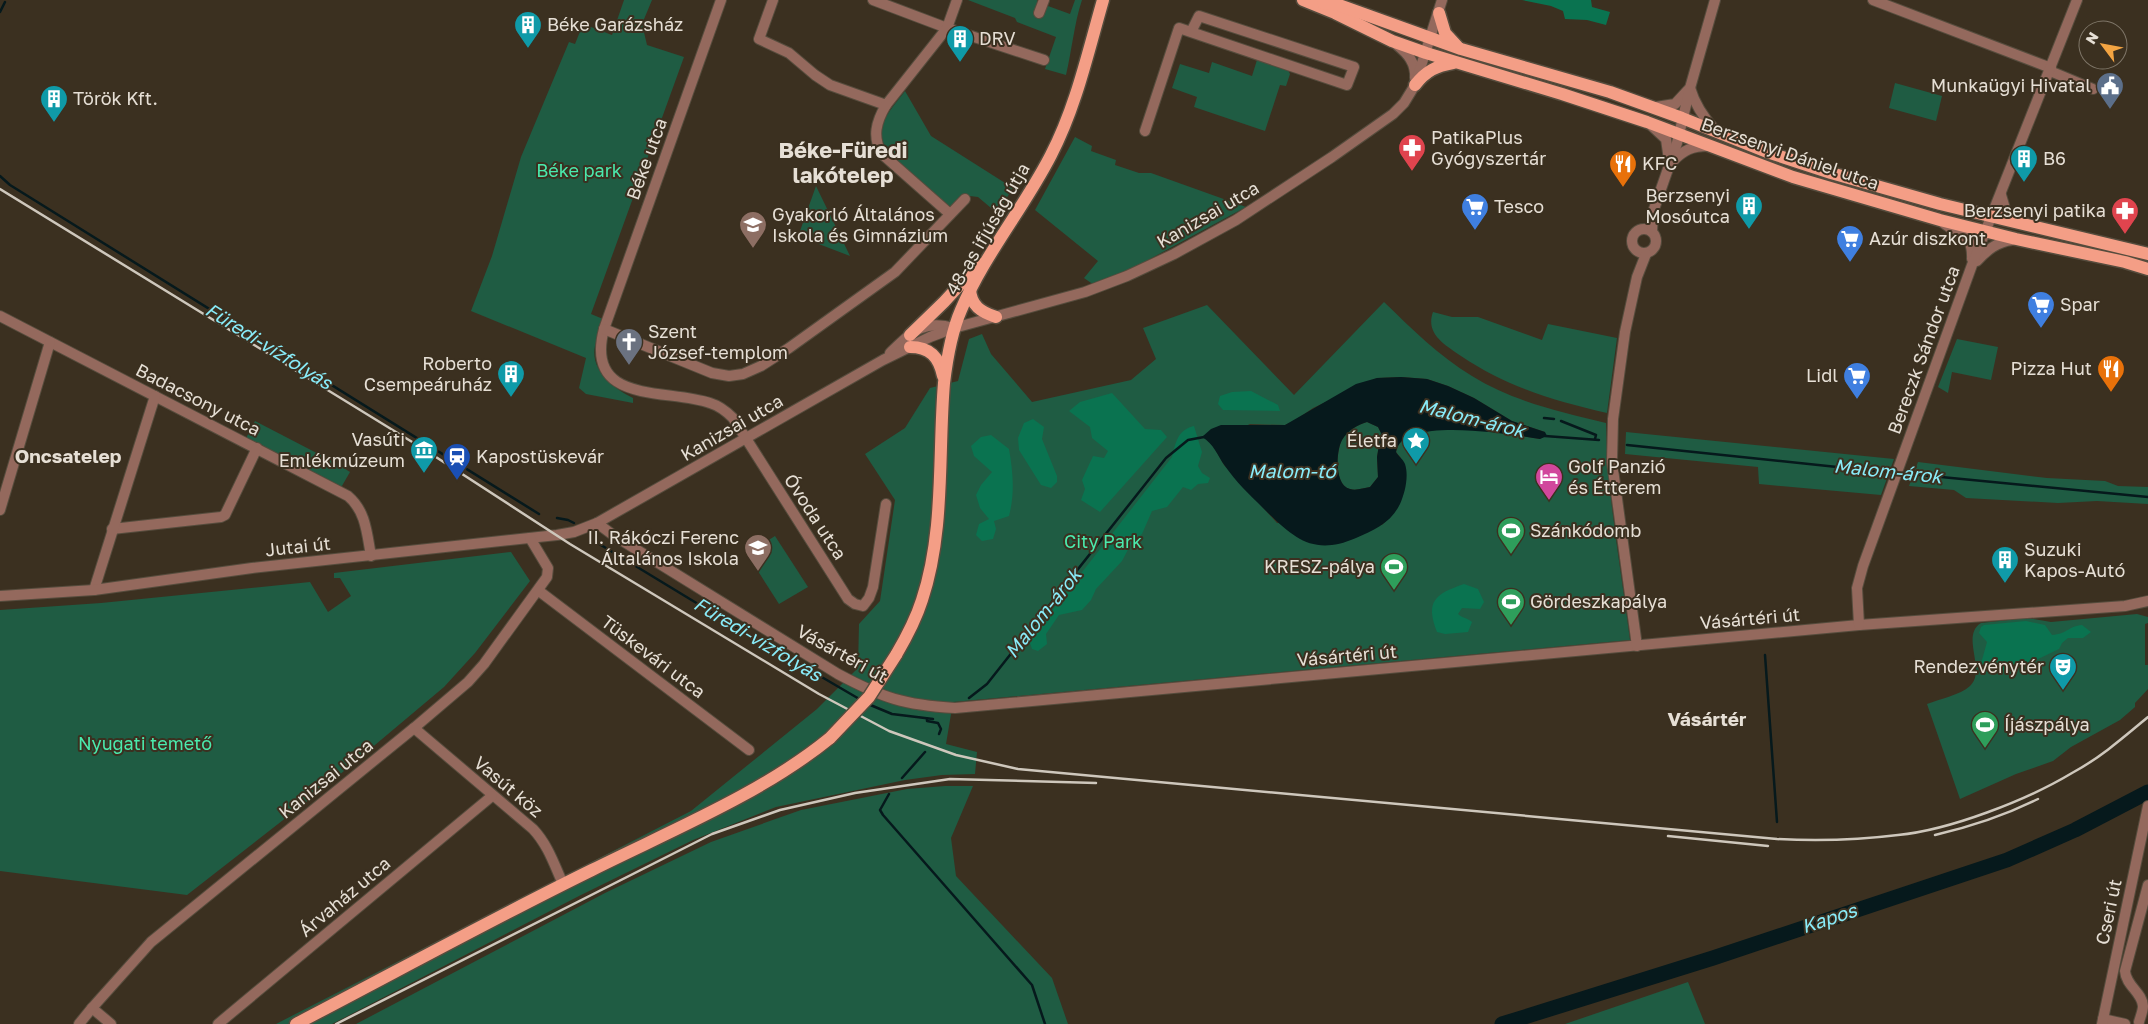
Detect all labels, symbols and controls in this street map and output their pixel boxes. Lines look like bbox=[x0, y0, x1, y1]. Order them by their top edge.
building icon: Béke Garázsház bbox=[513, 10, 543, 49]
place label: Béke Garázsház bbox=[547, 13, 683, 35]
north arrow bbox=[2078, 20, 2128, 70]
building icon: DRV bbox=[945, 24, 975, 63]
place label: DRV bbox=[979, 27, 1016, 49]
text: N bbox=[2082, 29, 2102, 47]
public building icon: Munkaügyi Hivatal bbox=[2095, 71, 2125, 110]
place label: Munkaügyi Hivatal bbox=[1931, 74, 2091, 96]
building icon: Török Kft. bbox=[39, 84, 69, 123]
place label: Török Kft. bbox=[73, 87, 158, 109]
street label: Berzsenyi Dániel utca bbox=[1699, 112, 1882, 194]
street label: Béke utca bbox=[621, 115, 671, 203]
place label: PatikaPlus Gyógyszertár bbox=[1431, 126, 1546, 169]
pharmacy icon: PatikaPlus Gyógyszertár bbox=[1397, 133, 1427, 172]
district label: Béke-Füredi lakótelep bbox=[778, 136, 908, 188]
building icon: B6 bbox=[2009, 144, 2039, 183]
place label: B6 bbox=[2043, 147, 2066, 169]
restaurant icon: KFC bbox=[1608, 149, 1638, 188]
place label: KFC bbox=[1642, 152, 1677, 174]
park label: Béke park bbox=[536, 159, 622, 181]
street label: 48-as ifjúság útja bbox=[940, 159, 1034, 298]
street label: Kanizsai utca bbox=[1152, 176, 1263, 252]
place label: Berzsenyi Mosóutca bbox=[1645, 184, 1730, 227]
building icon: Berzsenyi Mosóutca bbox=[1734, 191, 1764, 230]
supermarket icon: Tesco bbox=[1460, 192, 1490, 231]
place label: Tesco bbox=[1494, 195, 1544, 217]
pharmacy icon: Berzsenyi patika bbox=[2110, 196, 2140, 235]
place label: Berzsenyi patika bbox=[1964, 199, 2106, 221]
place label: Gyakorló Általános Iskola és Gimnázium bbox=[772, 203, 948, 246]
school or university icon: Gyakorló Általános Iskola és Gimnázium bbox=[738, 210, 768, 249]
supermarket icon: Azúr diszkont bbox=[1835, 224, 1865, 263]
place label: Azúr diszkont bbox=[1869, 227, 1986, 249]
street label: Bereczk Sándor utca bbox=[1882, 262, 1964, 437]
supermarket icon: Spar bbox=[2026, 290, 2056, 329]
place label: Spar bbox=[2060, 293, 2100, 315]
water label: Füredi-vízfolyás bbox=[202, 297, 338, 394]
place label: Szent József-templom bbox=[648, 320, 788, 363]
church icon: Szent József-templom bbox=[614, 327, 644, 366]
place label: Roberto Csempeáruház bbox=[364, 352, 492, 395]
restaurant icon: Pizza Hut bbox=[2096, 354, 2126, 393]
place label: Pizza Hut bbox=[2010, 357, 2092, 379]
street label: Badacsony utca bbox=[132, 358, 264, 440]
building icon: Roberto Csempeáruház bbox=[496, 359, 526, 398]
supermarket icon: Lidl bbox=[1842, 361, 1872, 400]
place label: Lidl bbox=[1806, 364, 1838, 386]
street label: Kanizsai utca bbox=[676, 389, 787, 465]
water label: Malom-árok bbox=[1417, 393, 1530, 442]
place icon: Életfa bbox=[1401, 426, 1431, 465]
place label: Vasúti Emlékmúzeum bbox=[279, 428, 405, 471]
place label: Életfa bbox=[1346, 429, 1397, 451]
museum icon: Vasúti Emlékmúzeum bbox=[409, 435, 439, 474]
station icon: Kapostüskevár bbox=[442, 442, 472, 481]
district label: Oncsatelep bbox=[15, 444, 122, 467]
place label: Kapostüskevár bbox=[476, 445, 604, 467]
water label: Malom-árok bbox=[1833, 453, 1945, 488]
place label: Golf Panzió és Étterem bbox=[1568, 455, 1666, 498]
water label: Malom-tó bbox=[1248, 459, 1337, 482]
hotel icon: Golf Panzió és Étterem bbox=[1534, 462, 1564, 501]
street label: Óvoda utca bbox=[780, 470, 852, 563]
sports icon: Szánkódomb bbox=[1496, 516, 1526, 555]
place label: Szánkódomb bbox=[1530, 519, 1641, 541]
place label: II. Rákóczi Ferenc Általános Iskola bbox=[588, 526, 739, 569]
park label: City Park bbox=[1064, 530, 1142, 552]
street label: Jutai út bbox=[264, 532, 332, 560]
school or university icon: II. Rákóczi Ferenc Általános Iskola bbox=[743, 533, 773, 572]
place label: Suzuki Kapos-Autó bbox=[2024, 538, 2125, 581]
building icon: Suzuki Kapos-Autó bbox=[1990, 545, 2020, 584]
sports icon: KRESZ-pálya bbox=[1379, 552, 1409, 591]
place label: KRESZ-pálya bbox=[1264, 555, 1375, 577]
water label: Malom-árok bbox=[1000, 562, 1087, 662]
sports icon: Gördeszkapálya bbox=[1496, 587, 1526, 626]
place label: Gördeszkapálya bbox=[1530, 590, 1667, 612]
water label: Füredi-vízfolyás bbox=[690, 591, 827, 686]
street label: Vásártéri út bbox=[1699, 603, 1801, 633]
street label: Tüskevári utca bbox=[597, 610, 710, 702]
street label: Vásártéri út bbox=[793, 619, 892, 687]
street label: Vásártéri út bbox=[1296, 640, 1398, 670]
theatre icon: Rendezvénytér bbox=[2048, 652, 2078, 691]
place label: Rendezvénytér bbox=[1913, 655, 2044, 677]
district label: Vásártér bbox=[1668, 707, 1747, 730]
sports icon: Íjászpálya bbox=[1970, 710, 2000, 749]
place label: Íjászpálya bbox=[2004, 713, 2090, 735]
park label: Nyugati temető bbox=[78, 732, 212, 754]
street label: Kanizsai utca bbox=[274, 734, 377, 823]
street label: Vasút köz bbox=[470, 751, 548, 821]
street label: Árvaház utca bbox=[294, 852, 394, 941]
street label: Cseri út bbox=[2090, 877, 2126, 947]
water label: Kapos bbox=[1798, 898, 1860, 937]

